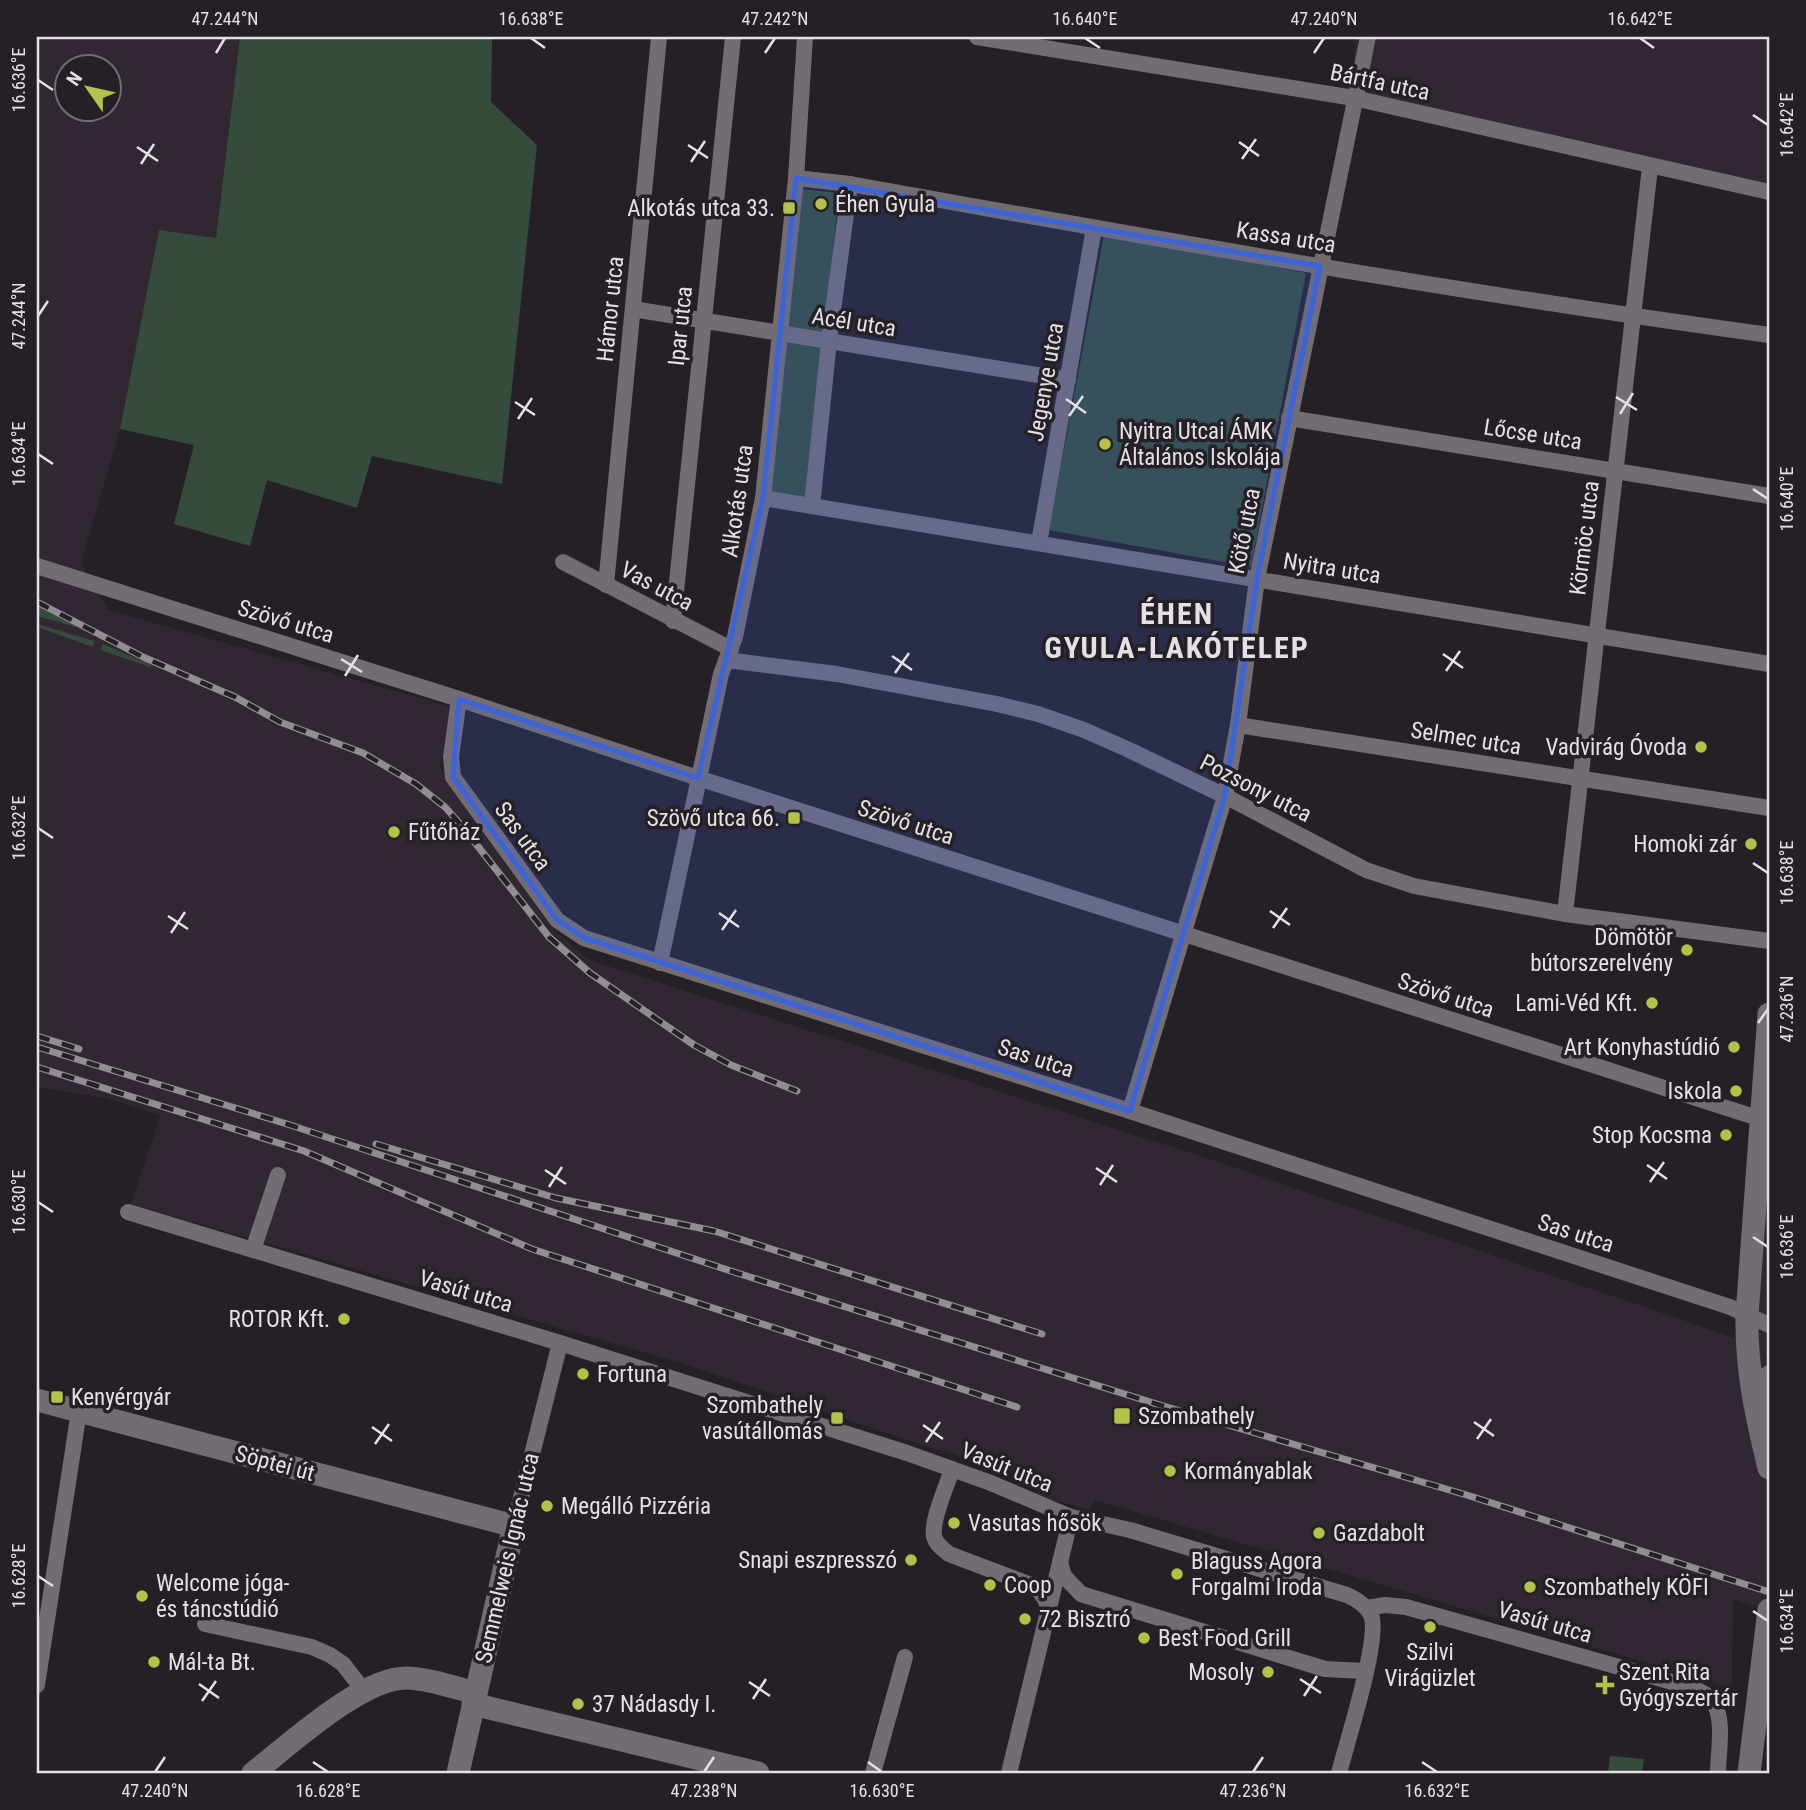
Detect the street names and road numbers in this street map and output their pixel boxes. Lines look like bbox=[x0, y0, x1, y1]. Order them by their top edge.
street label: Bártfa utca bbox=[1328, 59, 1432, 106]
street label: Kassa utca bbox=[1234, 216, 1338, 259]
street label: Hámor utca bbox=[592, 255, 629, 363]
street label: Ipar utca bbox=[663, 285, 698, 367]
street label: Acél utca bbox=[810, 303, 898, 342]
street label: Jegenye utca bbox=[1022, 321, 1069, 444]
street label: Lőcse utca bbox=[1482, 413, 1584, 456]
street label: Alkotás utca bbox=[716, 443, 759, 559]
street label: Körmöc utca bbox=[1564, 479, 1605, 597]
street label: Kötő utca bbox=[1223, 486, 1266, 576]
street label: Nyitra utca bbox=[1281, 547, 1383, 590]
street label: Vas utca bbox=[616, 556, 698, 617]
street label: Szövő utca bbox=[234, 594, 337, 649]
street label: Selmec utca bbox=[1409, 716, 1523, 761]
street label: Pozsony utca bbox=[1195, 749, 1316, 828]
street label: Szövő utca bbox=[854, 794, 957, 851]
street label: Sas utca bbox=[489, 797, 557, 876]
street label: Szövő utca bbox=[1394, 967, 1497, 1024]
street label: Sas utca bbox=[994, 1034, 1077, 1083]
street label: Sas utca bbox=[1534, 1209, 1617, 1258]
street label: Vasút utca bbox=[416, 1264, 516, 1319]
street label: Vasút utca bbox=[957, 1437, 1057, 1498]
street label: Söptei út bbox=[232, 1440, 317, 1487]
street label: Semmelweis Ignác utca bbox=[470, 1450, 545, 1666]
street label: Vasút utca bbox=[1495, 1596, 1595, 1649]

